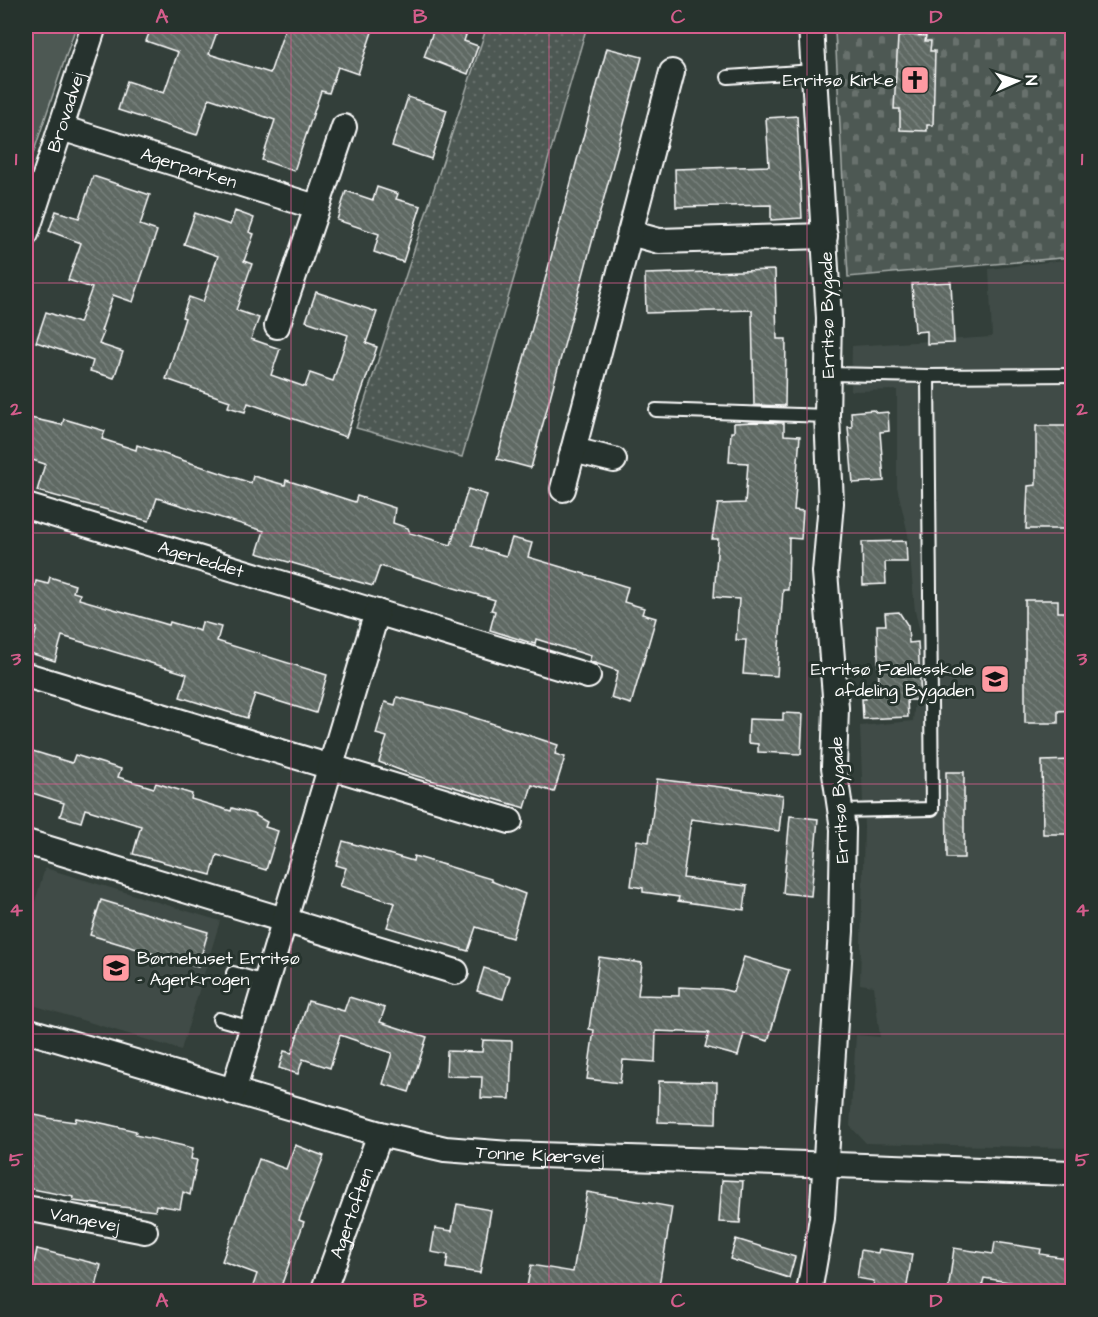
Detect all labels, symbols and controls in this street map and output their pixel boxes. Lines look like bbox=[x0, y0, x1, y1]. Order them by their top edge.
text: A bbox=[156, 3, 169, 31]
text: B bbox=[413, 3, 428, 31]
text: C bbox=[671, 3, 686, 31]
text: D bbox=[930, 3, 943, 31]
north arrow bbox=[987, 51, 1047, 111]
church icon: Erritsø Kirke bbox=[899, 64, 931, 96]
street label: Brovadvej bbox=[41, 68, 91, 156]
place label: Erritsø Kirke bbox=[783, 68, 894, 93]
text: N bbox=[1020, 75, 1042, 86]
street label: Agerparken bbox=[138, 141, 240, 195]
text: 1 bbox=[15, 145, 18, 173]
text: 1 bbox=[1081, 145, 1084, 173]
street label: Erritsø Bygade bbox=[814, 251, 842, 379]
text: 2 bbox=[9, 395, 22, 423]
text: 2 bbox=[1075, 395, 1088, 423]
street label: Agerleddet bbox=[155, 535, 248, 584]
text: 3 bbox=[10, 645, 22, 673]
text: 3 bbox=[1076, 645, 1088, 673]
place label: Erritsø Fællesskole afdeling Bygaden bbox=[811, 657, 974, 704]
school or university icon: Erritsø Fællesskole afdeling Bygaden bbox=[979, 663, 1011, 695]
street label: Erritsø Bygade bbox=[824, 736, 856, 864]
text: 4 bbox=[9, 896, 23, 924]
text: 4 bbox=[1075, 896, 1089, 924]
place label: Børnehuset Erritsø - Agerkrogen bbox=[137, 946, 300, 993]
school or university icon: Børnehuset Erritsø - Agerkrogen bbox=[100, 952, 132, 984]
street label: Tonne Kjærsvej bbox=[475, 1139, 605, 1170]
text: 5 bbox=[9, 1146, 24, 1174]
text: 5 bbox=[1075, 1146, 1090, 1174]
street label: Agertoften bbox=[324, 1164, 380, 1262]
street label: Vangevej bbox=[48, 1201, 123, 1239]
text: A bbox=[156, 1287, 169, 1315]
text: B bbox=[413, 1287, 428, 1315]
text: C bbox=[671, 1287, 686, 1315]
text: D bbox=[930, 1287, 943, 1315]

